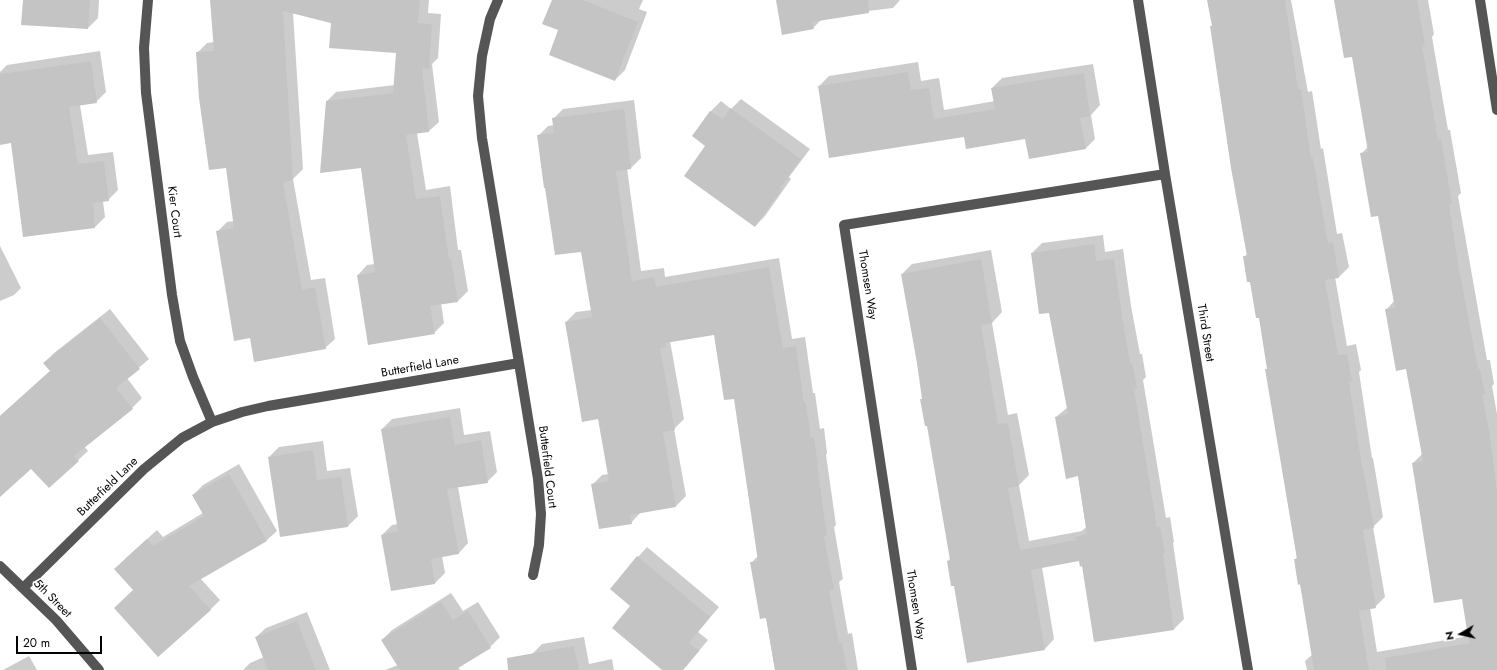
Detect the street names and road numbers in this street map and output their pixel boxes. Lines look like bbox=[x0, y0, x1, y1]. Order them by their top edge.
street label: Kier Court bbox=[164, 185, 184, 239]
street label: Thomsen Way bbox=[854, 249, 880, 321]
street label: Third Street bbox=[1193, 303, 1217, 363]
street label: Butterfield Lane bbox=[380, 353, 460, 381]
street label: Butterfield Court bbox=[535, 425, 559, 509]
street label: Butterfield Lane bbox=[75, 455, 141, 519]
street label: Thomsen Way bbox=[902, 569, 928, 641]
street label: 5th Street bbox=[30, 577, 74, 621]

